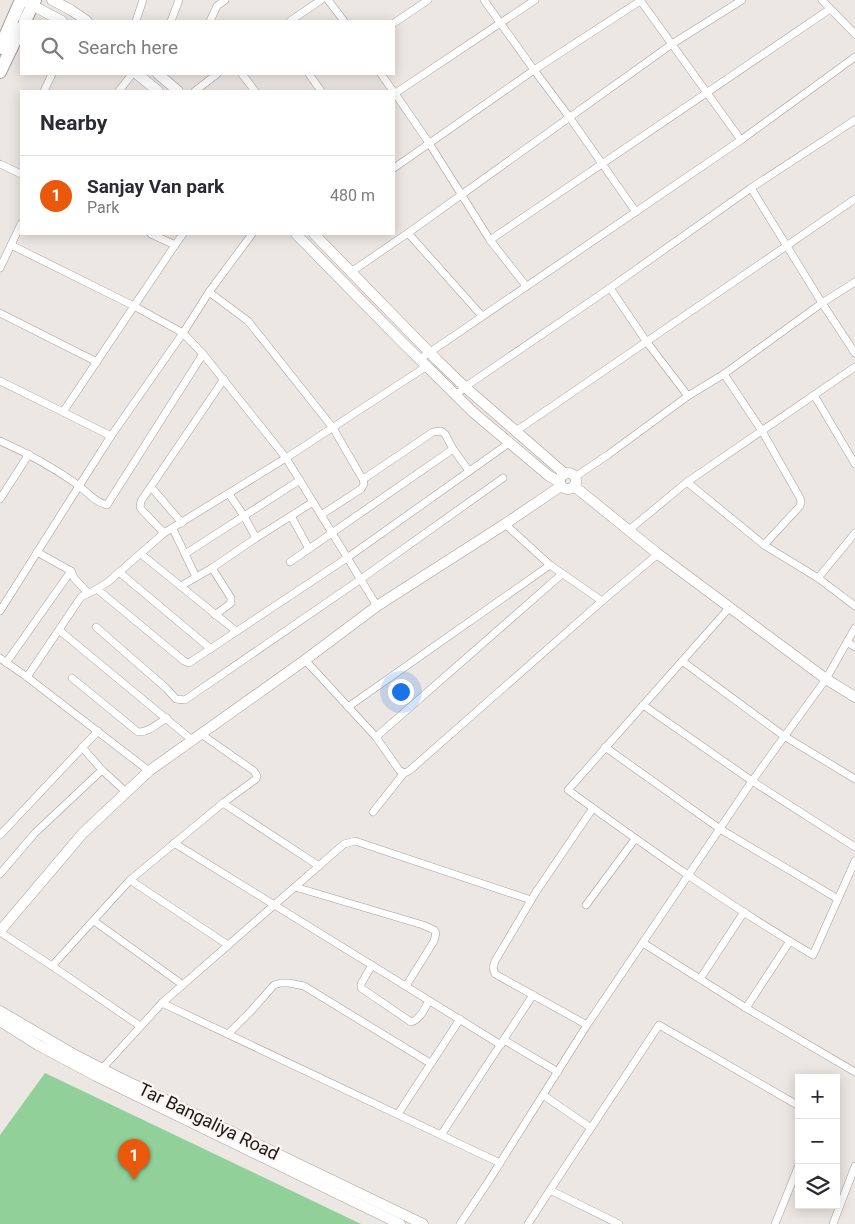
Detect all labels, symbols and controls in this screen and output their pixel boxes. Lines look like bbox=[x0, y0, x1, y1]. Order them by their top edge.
search box bbox=[20, 20, 395, 75]
icon: search bbox=[38, 34, 66, 62]
text: Search here bbox=[78, 36, 178, 59]
text: Nearby bbox=[40, 111, 107, 135]
text: Sanjay Van park bbox=[87, 175, 224, 198]
text: 1 bbox=[51, 186, 61, 205]
text: 480 m bbox=[330, 186, 375, 205]
text: Park bbox=[87, 198, 119, 217]
your location bbox=[388, 679, 414, 705]
map controls bbox=[795, 1074, 840, 1209]
button: + bbox=[795, 1074, 840, 1119]
street label: Tar Bangaliya Road bbox=[135, 1078, 283, 1164]
button: − bbox=[795, 1119, 840, 1164]
pin: 1 bbox=[118, 1139, 150, 1180]
button: layers bbox=[795, 1164, 840, 1209]

